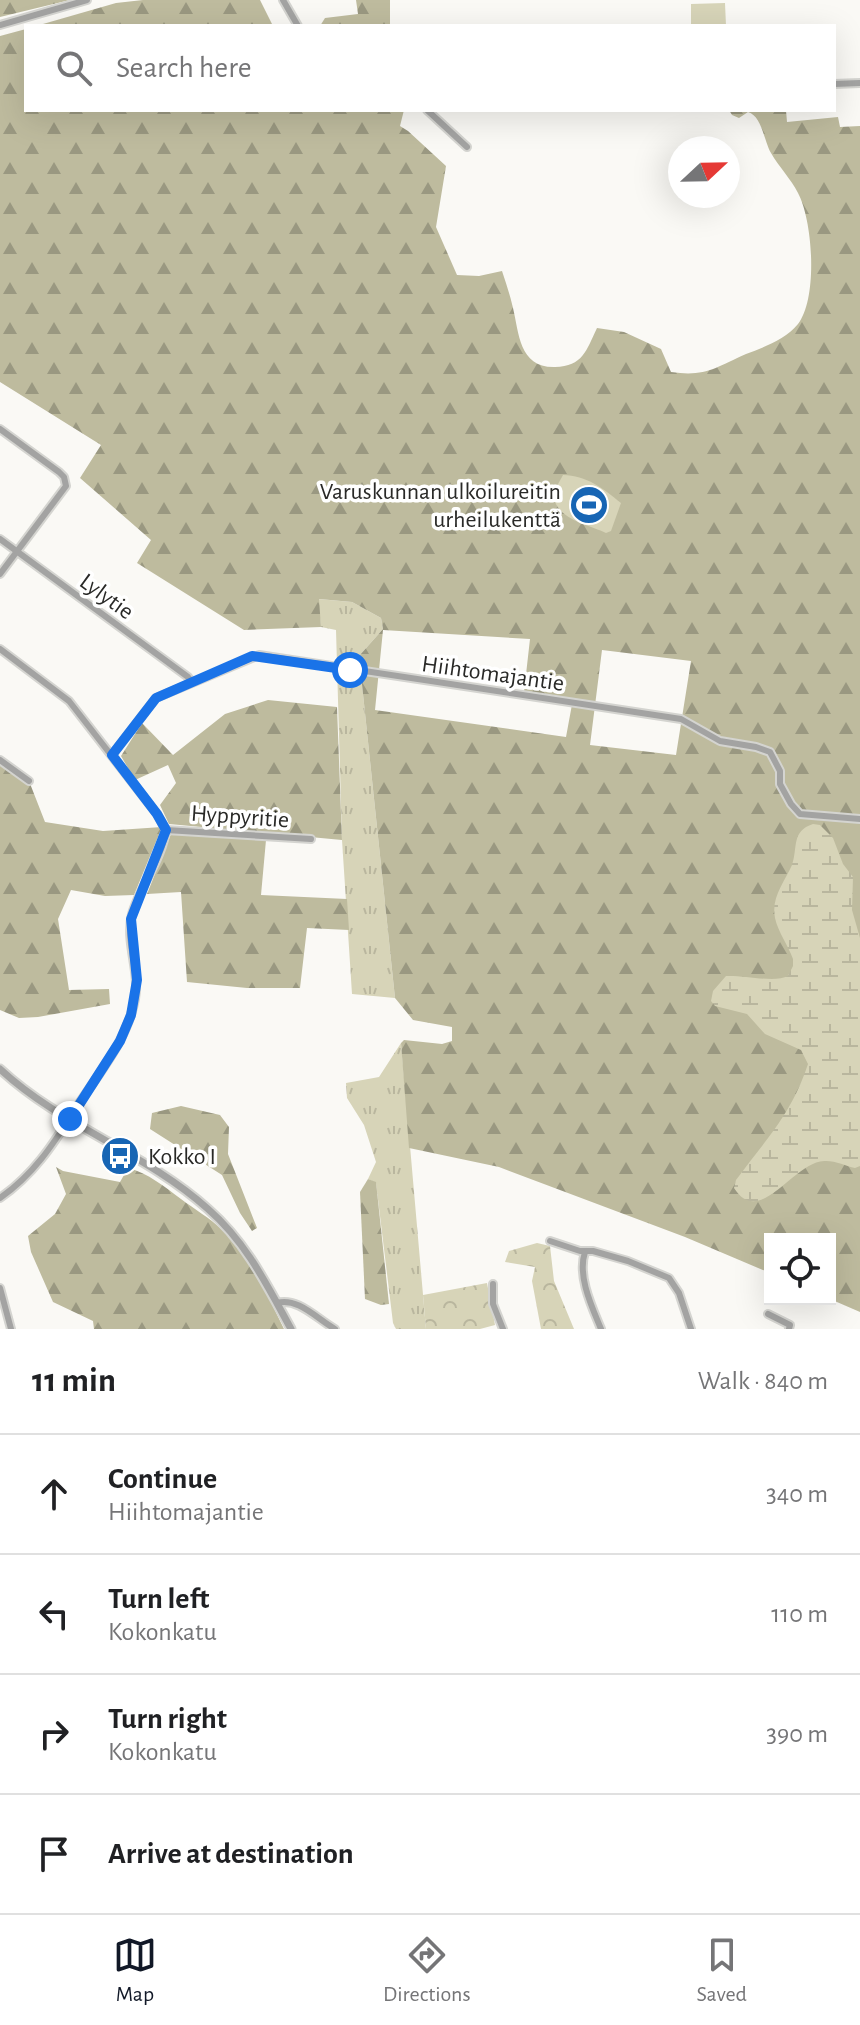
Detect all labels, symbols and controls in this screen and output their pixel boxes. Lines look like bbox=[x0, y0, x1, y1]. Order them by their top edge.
search box bbox=[24, 24, 836, 112]
icon: search bbox=[52, 46, 96, 90]
text: Search here bbox=[116, 53, 252, 83]
north arrow bbox=[668, 136, 740, 208]
place label: Varuskunnan ulkoilureitin urheilukenttä bbox=[320, 480, 561, 532]
sports icon: Varuskunnan ulkoilureitin urheilukenttä bbox=[568, 484, 610, 526]
street label: Lylytie bbox=[75, 569, 138, 624]
route start bbox=[332, 652, 368, 688]
street label: Hiihtomajantie bbox=[420, 652, 566, 696]
street label: Hyppyritie bbox=[190, 802, 290, 832]
route end bbox=[52, 1101, 88, 1137]
bus stop icon: Kokko I bbox=[99, 1135, 141, 1177]
place label: Kokko I bbox=[148, 1145, 216, 1169]
map controls bbox=[764, 1233, 836, 1305]
button: locate bbox=[764, 1233, 836, 1305]
text: 11 min bbox=[32, 1364, 116, 1398]
text: Walk · 840 m bbox=[698, 1368, 828, 1394]
text: Continue bbox=[108, 1464, 217, 1494]
icon: ahead bbox=[32, 1472, 76, 1516]
text: 340 m bbox=[766, 1481, 828, 1507]
text: Hiihtomajantie bbox=[108, 1499, 264, 1525]
text: Turn left bbox=[108, 1584, 209, 1614]
icon: left bbox=[32, 1592, 76, 1636]
text: 110 m bbox=[771, 1601, 828, 1627]
text: Kokonkatu bbox=[108, 1619, 217, 1645]
text: Turn right bbox=[108, 1704, 227, 1734]
icon: right bbox=[32, 1712, 76, 1756]
text: 390 m bbox=[766, 1721, 828, 1747]
text: Kokonkatu bbox=[108, 1739, 217, 1765]
icon: arrive bbox=[32, 1832, 76, 1876]
text: Arrive at destination bbox=[108, 1839, 354, 1869]
tab: Map bbox=[113, 1933, 157, 2007]
tab: Directions bbox=[383, 1933, 471, 2007]
tab: Saved bbox=[697, 1933, 747, 2007]

